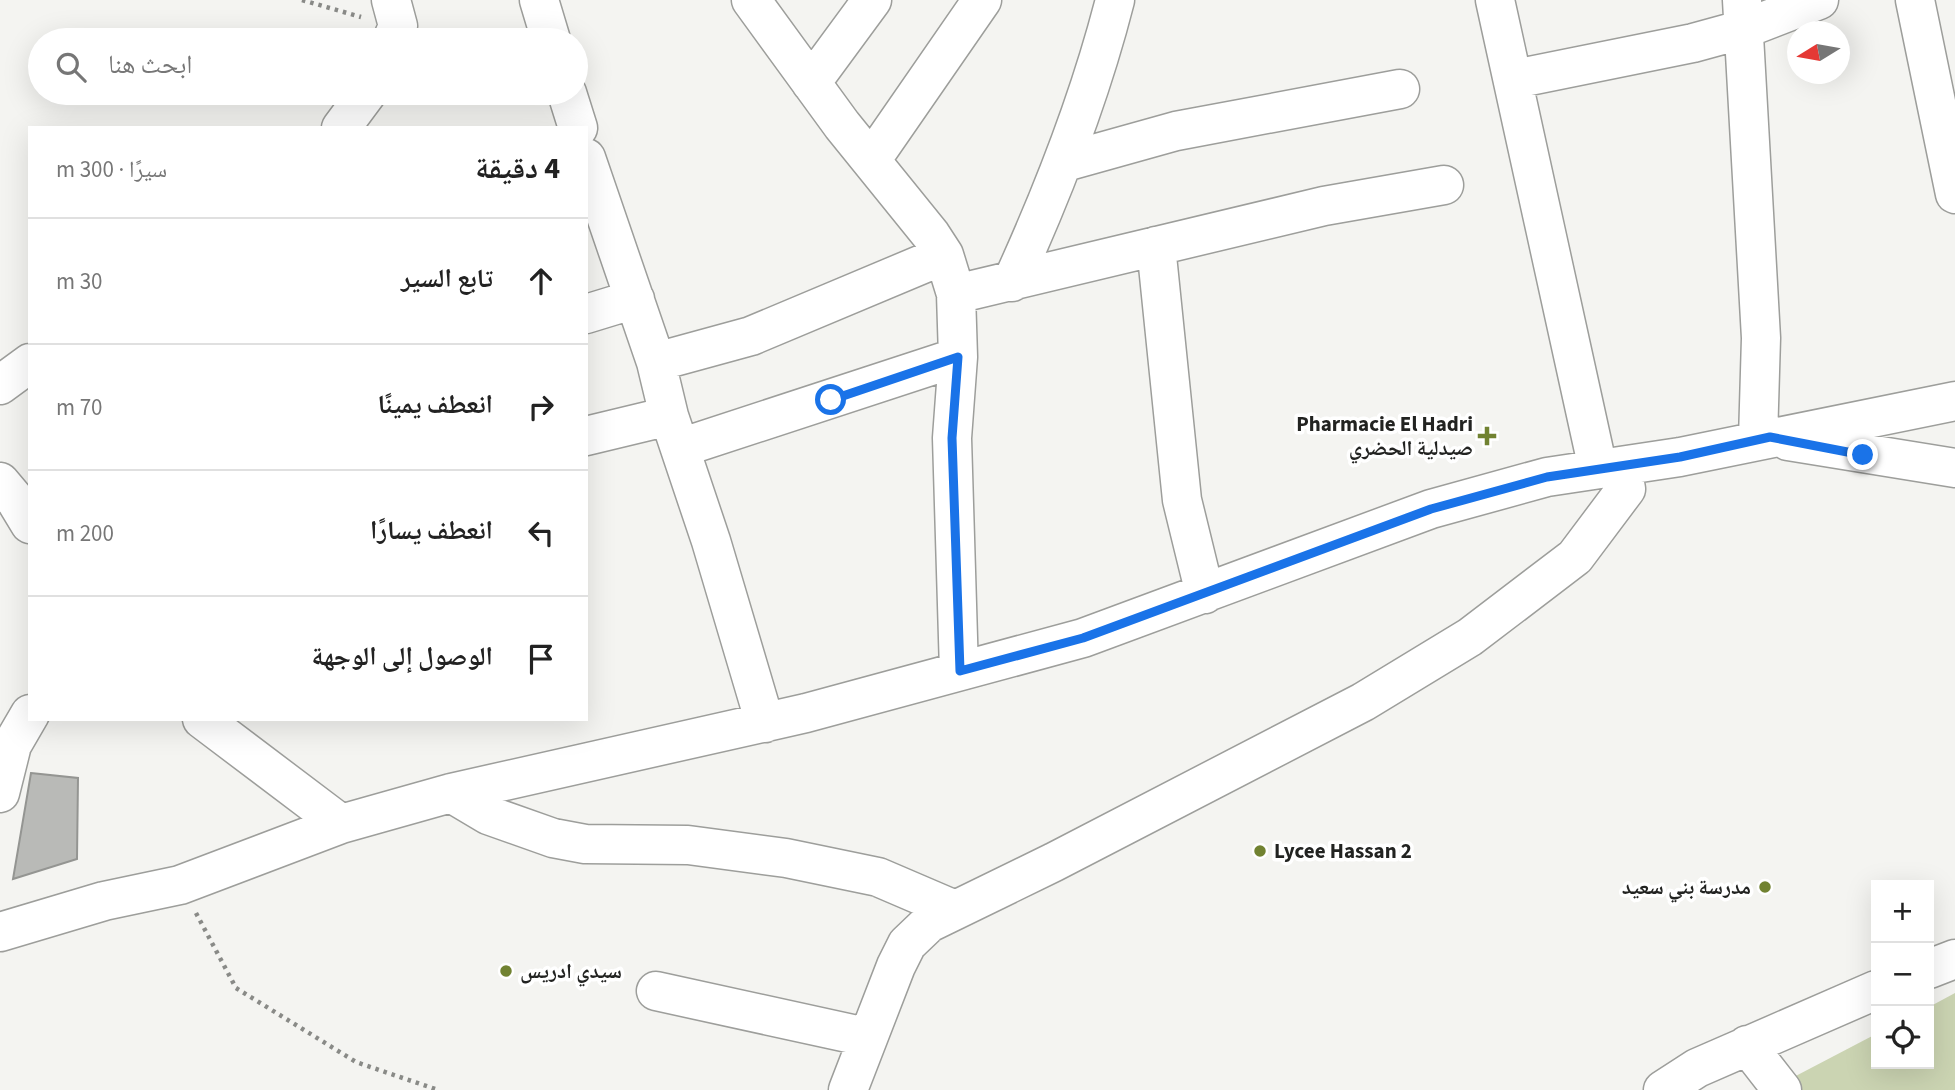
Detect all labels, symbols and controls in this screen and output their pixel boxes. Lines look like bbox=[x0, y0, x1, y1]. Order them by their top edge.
north arrow bbox=[1787, 21, 1850, 84]
search box bbox=[28, 28, 588, 105]
text: ابحث هنا bbox=[108, 46, 192, 83]
icon: search bbox=[52, 48, 90, 86]
text: 4 دقيقة bbox=[475, 147, 560, 190]
text: سيرًا · 300 m bbox=[56, 153, 167, 186]
text: تابع السير bbox=[401, 260, 493, 297]
icon: ahead bbox=[522, 262, 560, 300]
text: 30 m bbox=[56, 265, 103, 298]
route start bbox=[815, 384, 846, 415]
text: انعطف يمينًا bbox=[378, 386, 493, 423]
icon: right bbox=[522, 388, 560, 426]
text: 70 m bbox=[56, 391, 103, 424]
place label: Pharmacie El Hadri صيدلية الحضري bbox=[1296, 409, 1473, 464]
marker: Pharmacie El Hadri صيدلية الحضري bbox=[1479, 428, 1495, 444]
route end bbox=[1847, 439, 1878, 470]
text: انعطف يسارًا bbox=[370, 512, 493, 549]
icon: left bbox=[522, 514, 560, 552]
text: 200 m bbox=[56, 517, 114, 550]
text: الوصول إلى الوجهة bbox=[312, 638, 493, 675]
icon: arrive bbox=[522, 640, 560, 678]
place label: Lycee Hassan 2 bbox=[1274, 836, 1412, 866]
marker: Lycee Hassan 2 bbox=[1252, 843, 1268, 859]
place label: مدرسة بني سعيد bbox=[1622, 872, 1751, 903]
marker: مدرسة بني سعيد bbox=[1757, 879, 1773, 895]
map controls bbox=[1871, 880, 1934, 1069]
button: + bbox=[1871, 880, 1934, 943]
button: − bbox=[1871, 943, 1934, 1006]
place label: سيدي ادريس bbox=[520, 956, 622, 987]
marker: سيدي ادريس bbox=[498, 963, 514, 979]
button: locate bbox=[1871, 1006, 1934, 1069]

